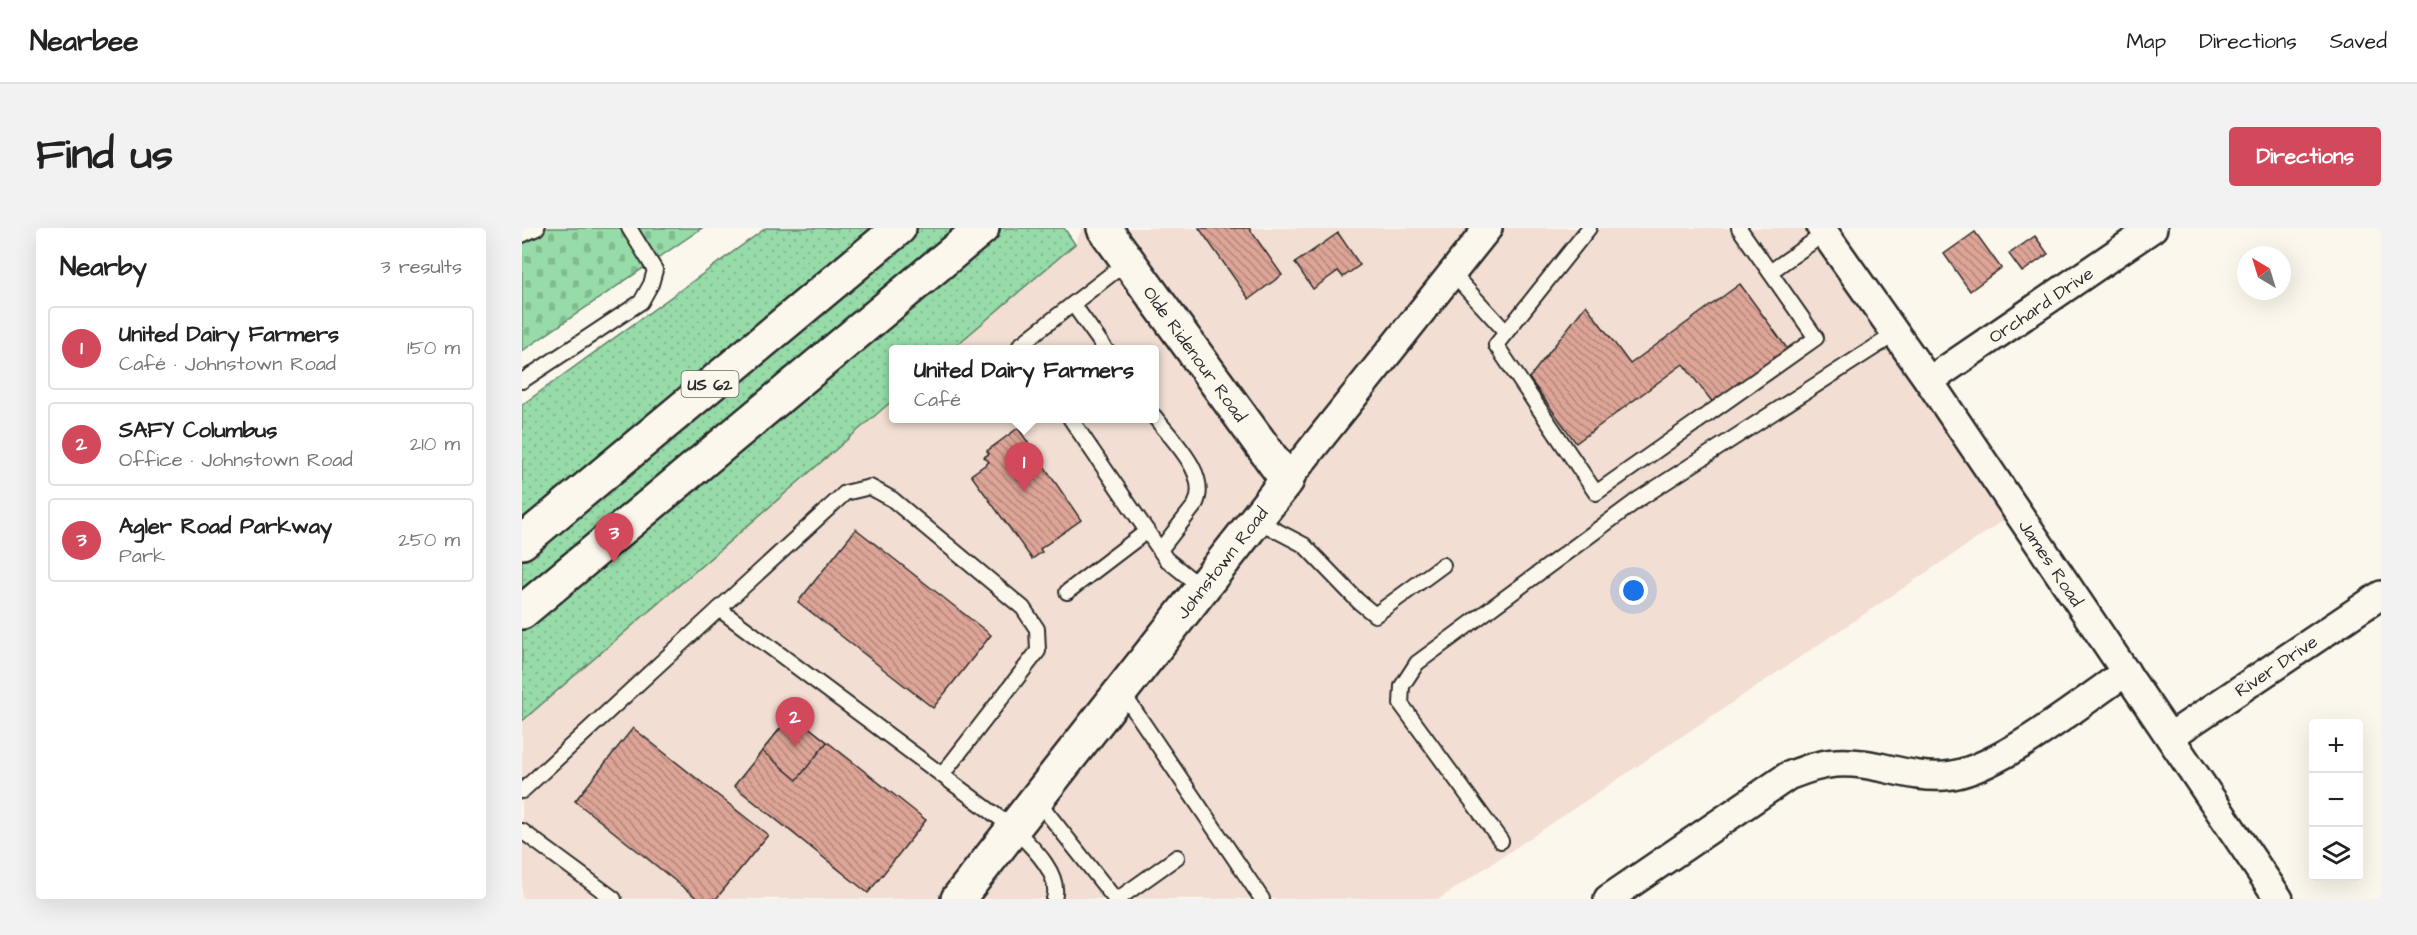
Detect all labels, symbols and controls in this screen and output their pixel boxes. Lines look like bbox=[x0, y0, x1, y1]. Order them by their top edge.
text: Nearbee bbox=[30, 22, 138, 61]
text: Map bbox=[2126, 27, 2166, 56]
text: Directions bbox=[2199, 27, 2297, 56]
text: Saved bbox=[2330, 27, 2387, 56]
text: Find us bbox=[36, 127, 173, 185]
button: Directions bbox=[2229, 127, 2381, 186]
north arrow bbox=[2237, 246, 2291, 300]
text: Nearby bbox=[60, 249, 147, 285]
text: 3 results bbox=[380, 253, 462, 281]
street label: Orchard Drive bbox=[1984, 261, 2099, 350]
street label: Olde Ridenour Road bbox=[1137, 281, 1252, 427]
text: United Dairy Farmers bbox=[119, 319, 339, 350]
text: 1 bbox=[80, 334, 83, 362]
text: 150 m bbox=[407, 334, 460, 362]
popup bbox=[889, 345, 1159, 423]
text: Café · Johnstown Road bbox=[119, 350, 336, 378]
text: United Dairy Farmers bbox=[914, 355, 1134, 386]
road number: US 62 bbox=[682, 371, 738, 397]
text: Café bbox=[914, 386, 961, 414]
text: SAFY Columbus bbox=[119, 415, 277, 446]
text: 2 bbox=[76, 430, 87, 458]
text: 210 m bbox=[410, 430, 460, 458]
pin: 1 bbox=[1004, 442, 1044, 492]
text: Office · Johnstown Road bbox=[119, 446, 353, 474]
street label: Johnstown Road bbox=[1171, 502, 1274, 625]
text: Agler Road Parkway bbox=[119, 511, 332, 542]
pin: 3 bbox=[594, 514, 634, 563]
street label: James Road bbox=[2012, 515, 2089, 612]
text: 3 bbox=[76, 526, 87, 554]
text: 250 m bbox=[398, 526, 460, 554]
text: Park bbox=[119, 542, 165, 570]
your location bbox=[1619, 576, 1648, 605]
street label: River Drive bbox=[2230, 629, 2323, 703]
pin: 2 bbox=[776, 698, 814, 747]
map controls bbox=[2309, 719, 2363, 881]
button: + bbox=[2309, 719, 2363, 773]
button: − bbox=[2309, 773, 2363, 827]
button: layers bbox=[2309, 827, 2363, 881]

